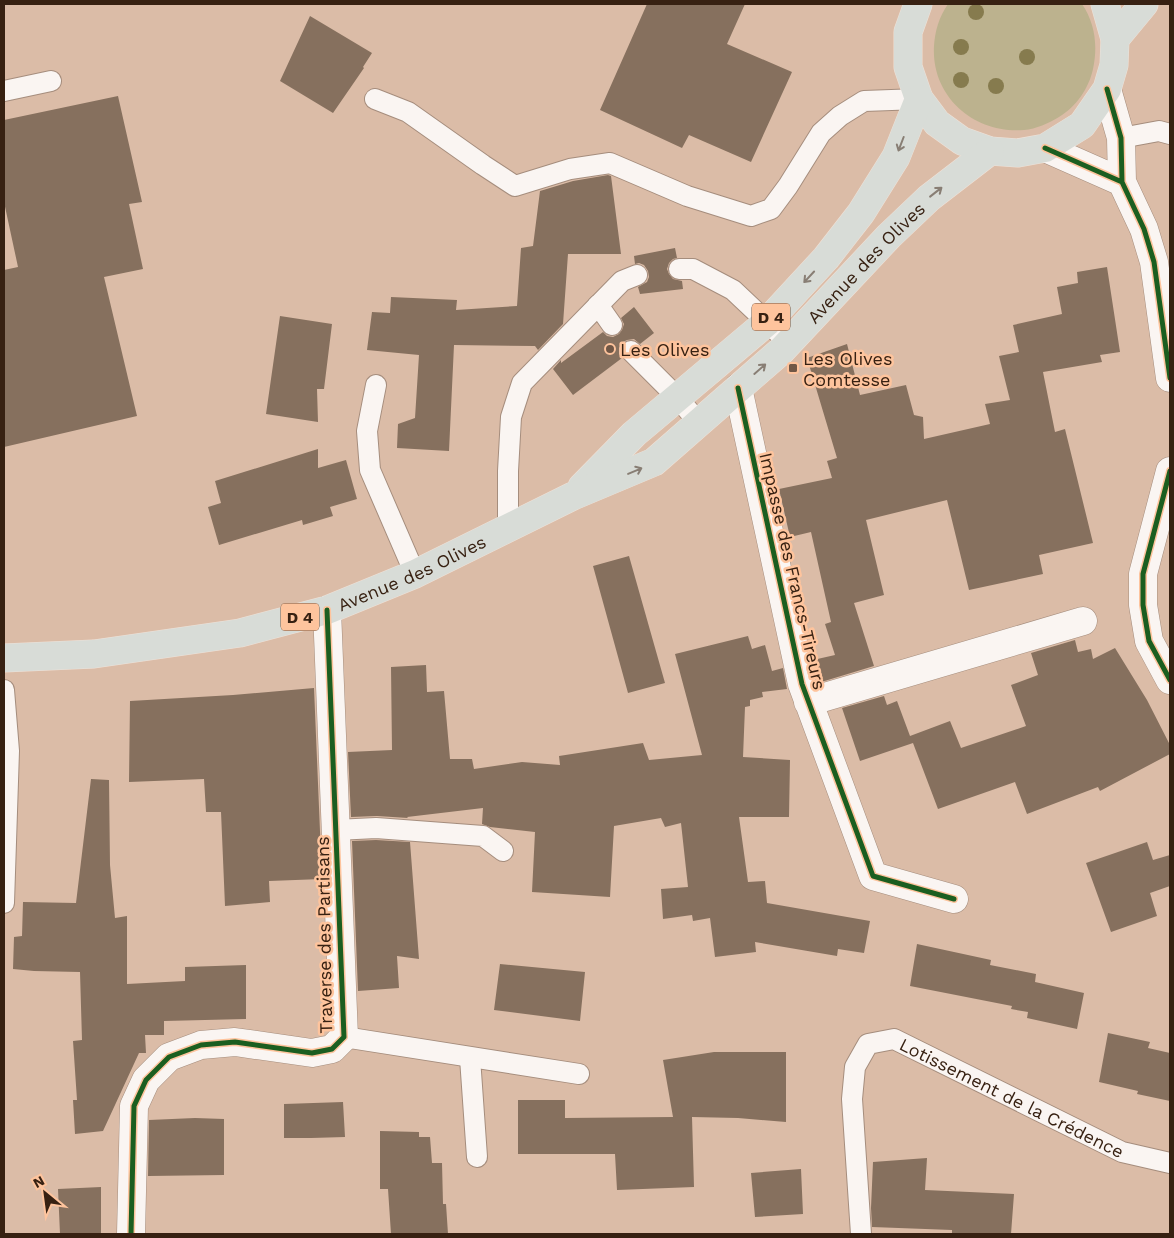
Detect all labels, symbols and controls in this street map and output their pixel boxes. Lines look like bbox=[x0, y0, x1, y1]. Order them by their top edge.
one-way arrow bbox=[896, 136, 905, 151]
one-way arrow bbox=[929, 187, 943, 197]
street label: Avenue des Olives bbox=[802, 197, 929, 327]
one-way arrow bbox=[803, 270, 815, 283]
road number: D 4 bbox=[752, 304, 790, 330]
place label: Les Olives bbox=[620, 339, 710, 360]
marker: Les Olives bbox=[604, 343, 616, 355]
place label: Les Olives Comtesse bbox=[803, 348, 893, 390]
marker: Les Olives Comtesse bbox=[787, 362, 799, 374]
one-way arrow bbox=[754, 364, 767, 375]
street label: Impasse des Francs-Tireurs bbox=[755, 450, 831, 692]
one-way arrow bbox=[627, 465, 642, 474]
street label: Avenue des Olives bbox=[334, 530, 489, 615]
road number: D 4 bbox=[281, 604, 319, 630]
street label: Traverse des Partisans bbox=[312, 836, 336, 1034]
street label: Lotissement de la Crédence bbox=[896, 1033, 1128, 1162]
north arrow bbox=[20, 1168, 70, 1218]
text: N bbox=[30, 1172, 47, 1191]

